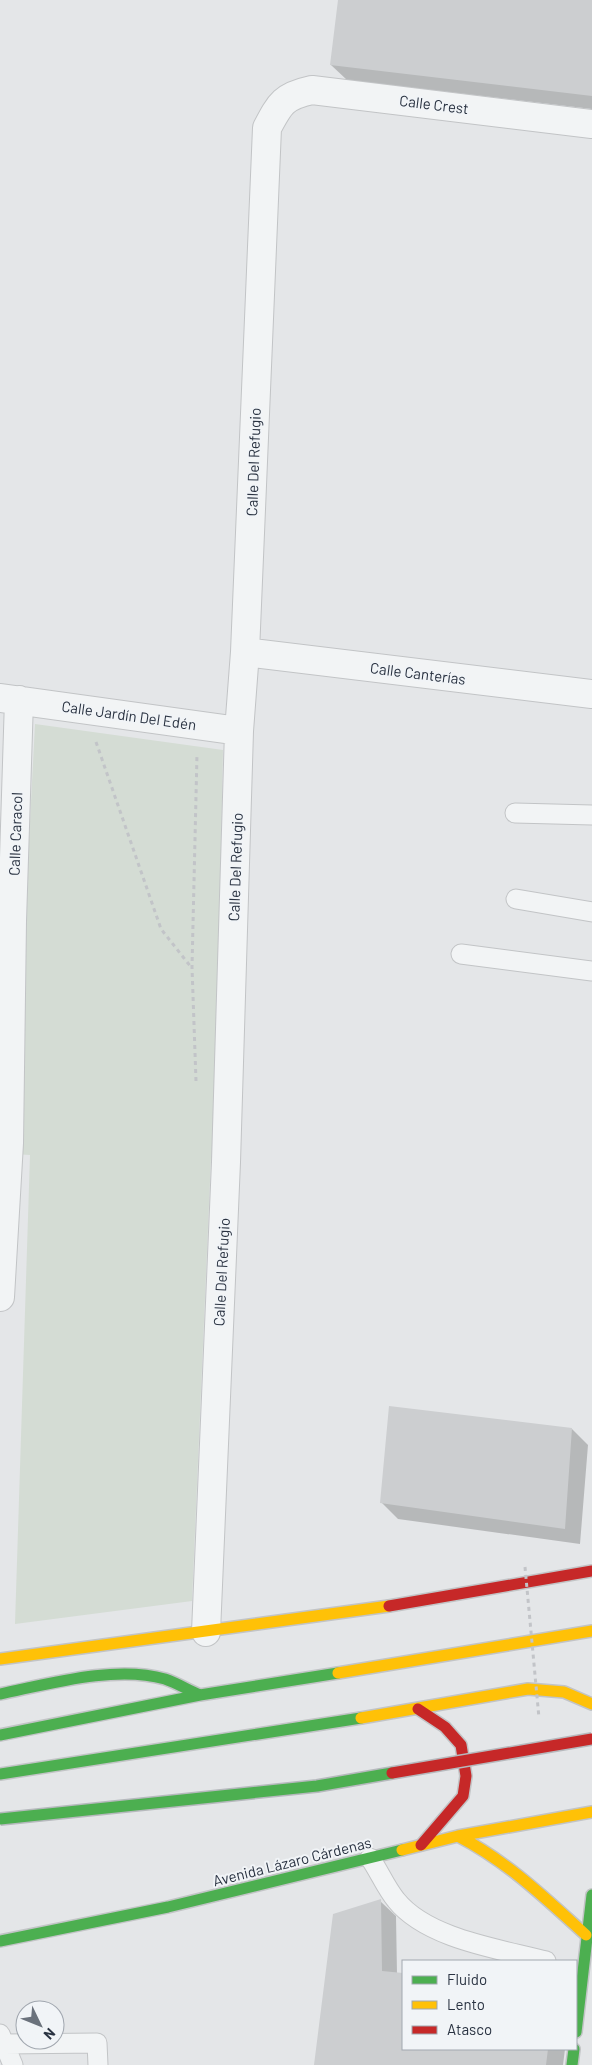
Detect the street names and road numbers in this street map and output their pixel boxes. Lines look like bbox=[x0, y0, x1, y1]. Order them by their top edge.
street label: Calle Crest bbox=[398, 91, 470, 117]
street label: Calle Del Refugio bbox=[242, 407, 264, 517]
street label: Calle Canterías bbox=[369, 658, 467, 688]
street label: Calle Jardín Del Edén bbox=[61, 697, 197, 733]
street label: Calle Caracol bbox=[5, 792, 25, 876]
street label: Calle Del Refugio bbox=[224, 812, 246, 922]
street label: Calle Del Refugio bbox=[209, 1217, 233, 1327]
street label: Avenida Lázaro Cárdenas bbox=[211, 1833, 373, 1889]

